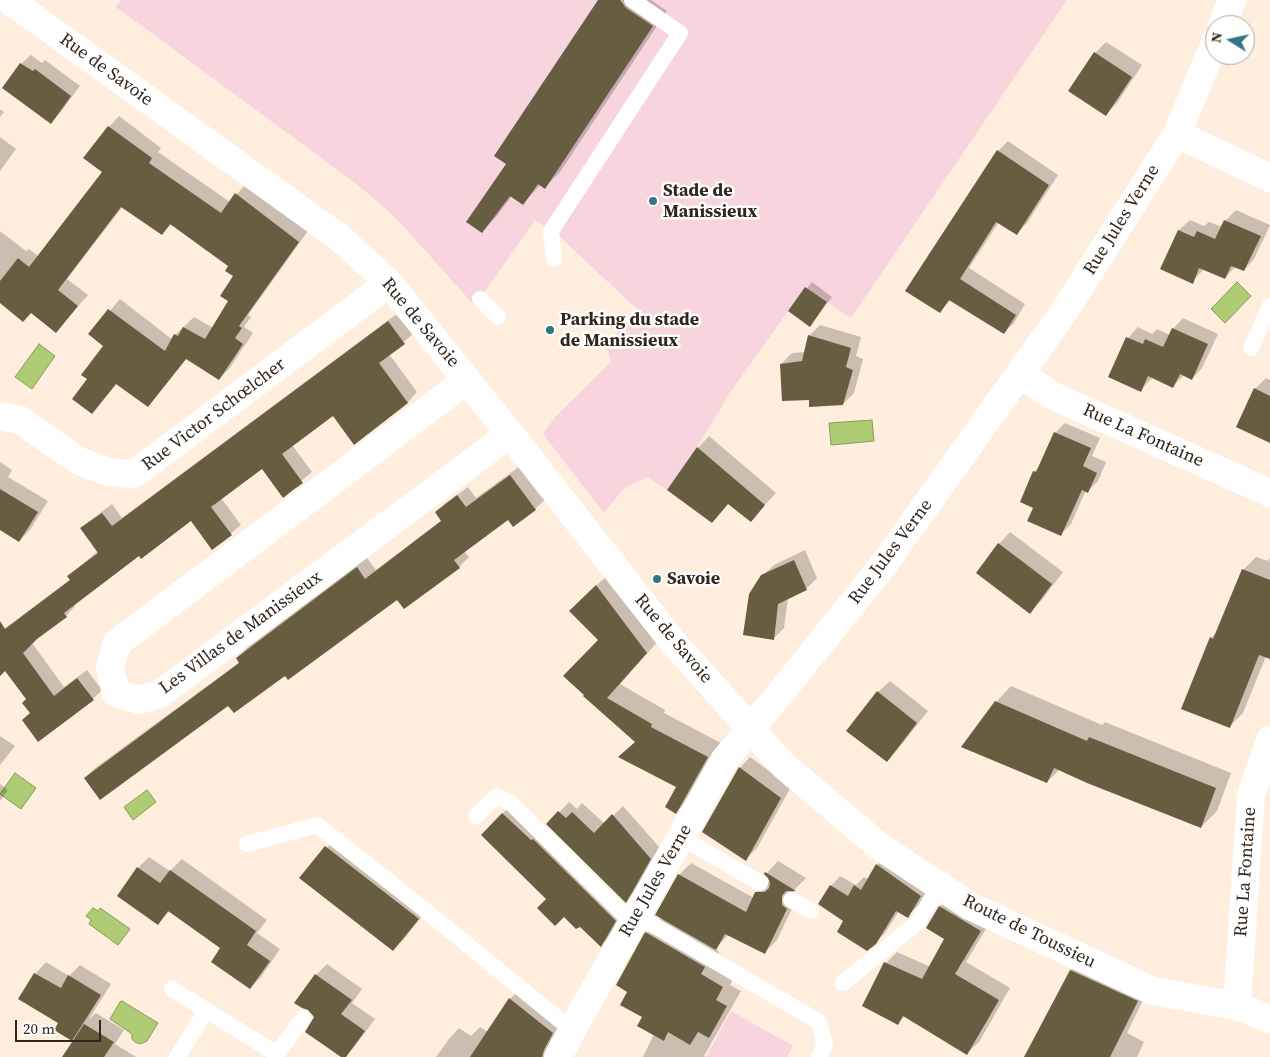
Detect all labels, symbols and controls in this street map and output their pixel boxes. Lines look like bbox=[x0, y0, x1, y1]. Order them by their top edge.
north arrow bbox=[1205, 15, 1255, 65]
street label: Rue de Savoie bbox=[55, 29, 157, 111]
text: N bbox=[1205, 31, 1227, 44]
street label: Rue Jules Verne bbox=[1079, 161, 1165, 279]
place label: Stade de Manissieux bbox=[663, 180, 757, 222]
marker: Stade de Manissieux bbox=[647, 195, 659, 207]
street label: Rue de Savoie bbox=[376, 274, 464, 372]
place label: Parking du stade de Manissieux bbox=[560, 309, 699, 352]
marker: Parking du stade de Manissieux bbox=[544, 324, 556, 336]
street label: Rue Victor Schœlcher bbox=[138, 354, 290, 476]
street label: Rue La Fontaine bbox=[1079, 400, 1207, 472]
street label: Rue Jules Verne bbox=[844, 495, 938, 609]
street label: Les Villas de Manissieux bbox=[156, 567, 326, 699]
place label: Savoie bbox=[667, 568, 720, 590]
marker: Savoie bbox=[651, 573, 663, 585]
street label: Rue de Savoie bbox=[629, 590, 717, 688]
street label: Rue La Fontaine bbox=[1231, 806, 1261, 938]
street label: Rue Jules Verne bbox=[615, 821, 697, 941]
street label: Route de Toussieu bbox=[959, 891, 1099, 973]
scale bar bbox=[18, 1010, 104, 1042]
text: 20 m bbox=[23, 1018, 55, 1039]

